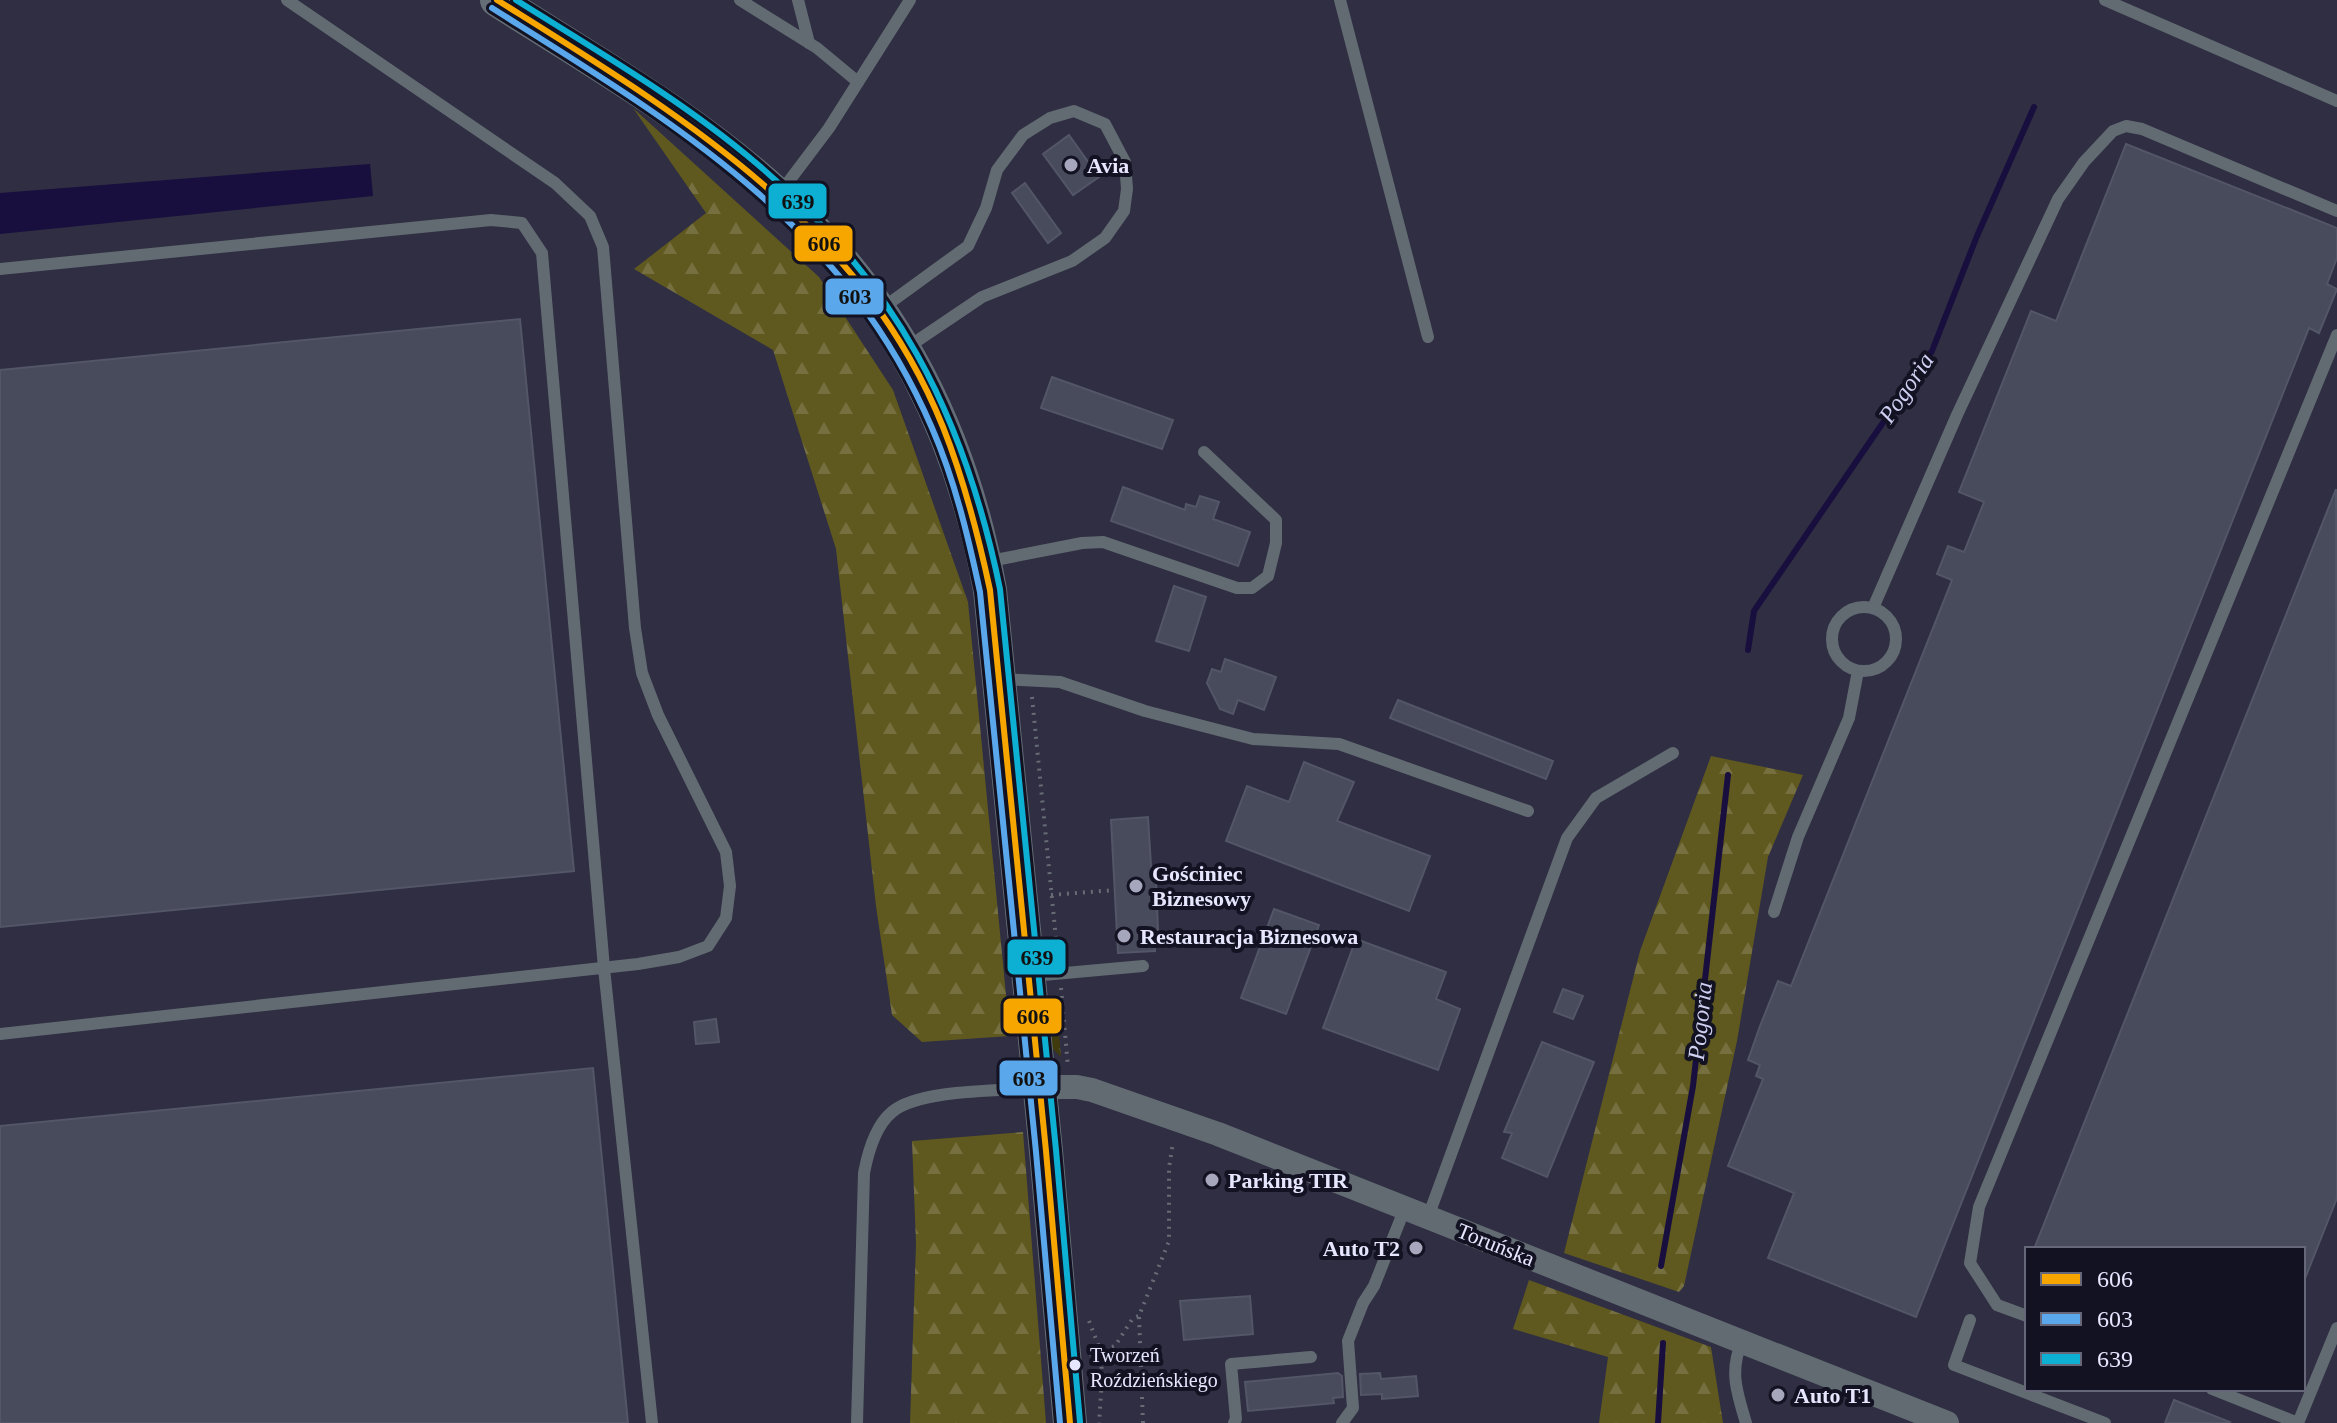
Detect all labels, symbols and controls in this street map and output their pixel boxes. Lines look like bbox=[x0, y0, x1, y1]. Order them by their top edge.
place label: Avia bbox=[1087, 153, 1129, 178]
marker: Avia bbox=[1062, 156, 1080, 174]
line badge: 639 bbox=[767, 182, 828, 220]
text: 639 bbox=[782, 189, 815, 214]
line badge: 606 bbox=[793, 224, 854, 263]
text: 606 bbox=[808, 231, 841, 256]
line badge: 603 bbox=[824, 277, 885, 316]
text: 603 bbox=[839, 284, 872, 309]
water label: Pogoria bbox=[1873, 348, 1939, 429]
place label: Gościniec Biznesowy bbox=[1152, 861, 1251, 911]
marker: Gościniec Biznesowy bbox=[1127, 877, 1145, 895]
place label: Restauracja Biznesowa bbox=[1140, 924, 1358, 949]
marker: Restauracja Biznesowa bbox=[1115, 927, 1133, 945]
line badge: 639 bbox=[1006, 938, 1067, 976]
text: 639 bbox=[1021, 945, 1054, 970]
water label: Pogoria bbox=[1683, 981, 1717, 1062]
line badge: 606 bbox=[1002, 997, 1063, 1035]
text: 606 bbox=[1017, 1004, 1050, 1029]
line badge: 603 bbox=[998, 1059, 1059, 1097]
text: 603 bbox=[1013, 1066, 1046, 1091]
place label: Parking TIR bbox=[1228, 1168, 1349, 1193]
marker: Parking TIR bbox=[1203, 1171, 1221, 1189]
street label: Toruńska bbox=[1453, 1218, 1539, 1271]
place label: Auto T2 bbox=[1323, 1236, 1400, 1261]
marker: Auto T2 bbox=[1407, 1239, 1425, 1257]
legend bbox=[2025, 1247, 2305, 1391]
text: 606 bbox=[2097, 1266, 2133, 1292]
text: 603 bbox=[2097, 1306, 2133, 1332]
place label: Tworzeń Roździeńskiego bbox=[1090, 1344, 1218, 1392]
text: 639 bbox=[2097, 1346, 2133, 1372]
marker: Tworzeń Roździeńskiego bbox=[1067, 1357, 1083, 1373]
place label: Auto T1 bbox=[1794, 1383, 1871, 1408]
marker: Auto T1 bbox=[1769, 1386, 1787, 1404]

